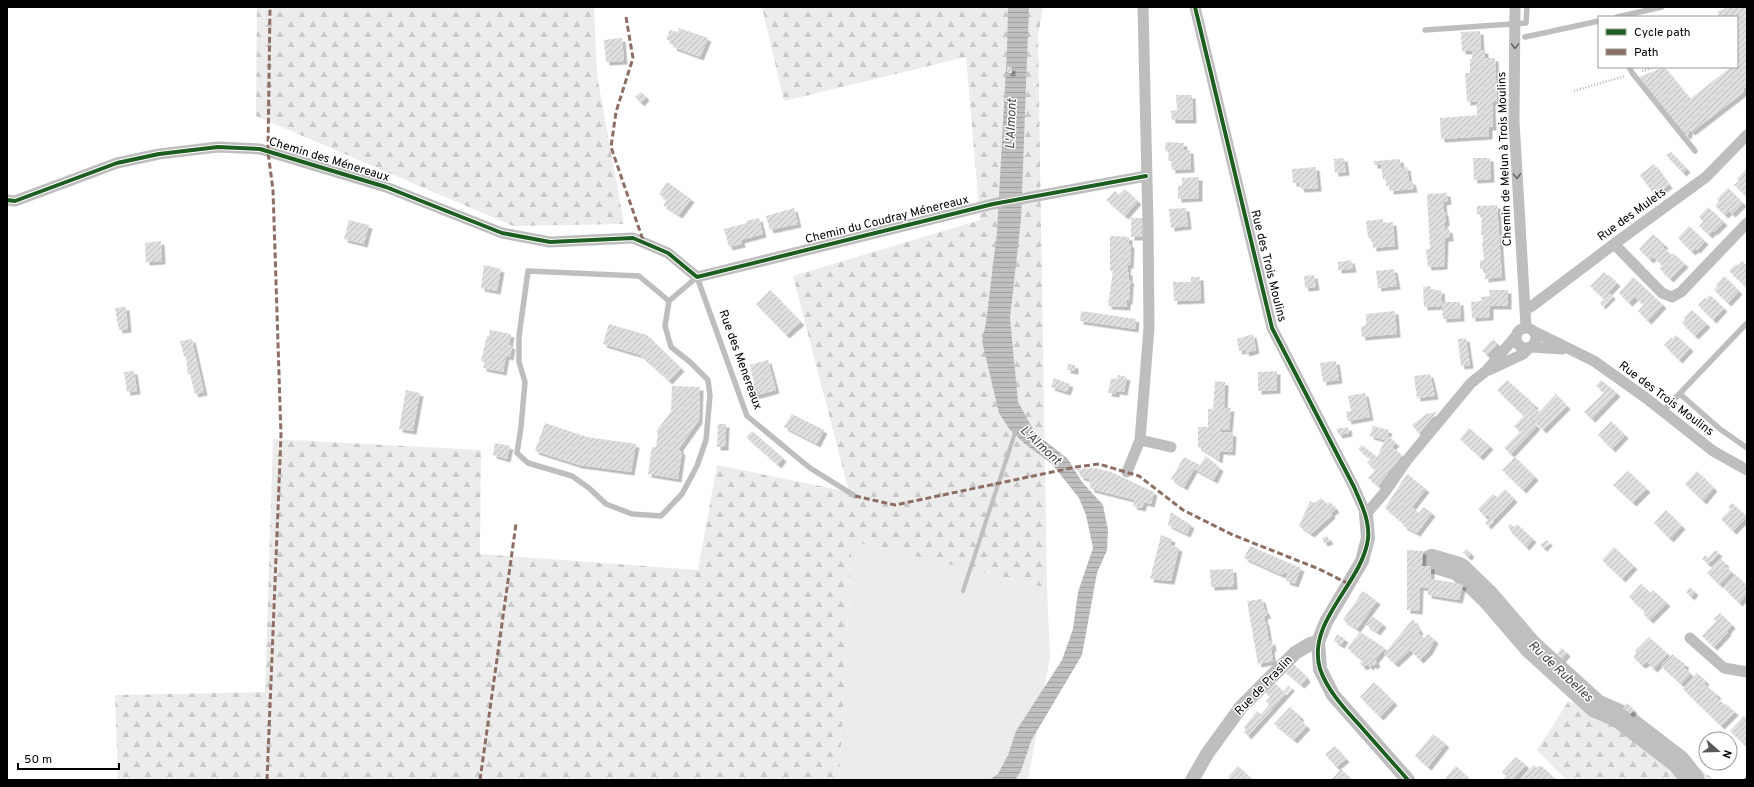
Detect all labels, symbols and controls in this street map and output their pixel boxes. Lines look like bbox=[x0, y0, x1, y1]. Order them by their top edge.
legend bbox=[1598, 16, 1738, 68]
text: Cycle path bbox=[1634, 25, 1691, 41]
one-way arrow bbox=[1511, 43, 1519, 49]
text: Path bbox=[1634, 45, 1659, 61]
street label: Chemin de Melun à Trois Moulins bbox=[1494, 71, 1516, 247]
water label: L'Almont bbox=[1003, 97, 1021, 149]
street label: Chemin des Ménereaux bbox=[267, 134, 391, 186]
one-way arrow bbox=[1513, 173, 1522, 179]
street label: Rue des Mulets bbox=[1594, 185, 1670, 245]
street label: Chemin du Coudray Ménereaux bbox=[804, 192, 970, 248]
street label: Rue des Trois Moulins bbox=[1246, 208, 1290, 324]
street label: Rue des Menereaux bbox=[714, 308, 766, 412]
street label: Rue des Trois Moulins bbox=[1615, 358, 1717, 440]
water label: L'Almont bbox=[1016, 423, 1065, 470]
water label: Ru de Rubelles bbox=[1524, 638, 1596, 706]
street label: Rue de Praslin bbox=[1232, 653, 1296, 719]
north arrow bbox=[1698, 731, 1738, 771]
scale bar bbox=[18, 745, 119, 771]
text: N bbox=[1719, 748, 1734, 760]
text: 50 m bbox=[24, 752, 52, 768]

